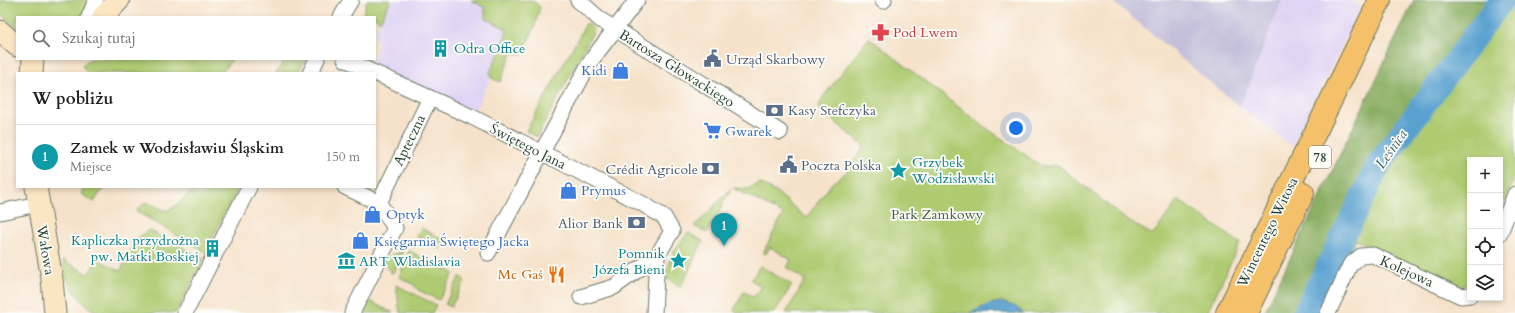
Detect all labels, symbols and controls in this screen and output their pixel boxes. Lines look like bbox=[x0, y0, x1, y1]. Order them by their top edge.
search box bbox=[16, 16, 376, 60]
pharmacy icon: Pod Lwem bbox=[870, 22, 890, 42]
place label: Pod Lwem bbox=[893, 23, 958, 42]
street label: Bartosza Głowackiego bbox=[615, 25, 738, 112]
icon: search bbox=[30, 27, 52, 49]
text: Szukaj tutaj bbox=[62, 28, 136, 48]
building icon: Odra Office bbox=[431, 38, 451, 58]
place label: Odra Office bbox=[454, 39, 525, 58]
public building icon: Urząd Skarbowy bbox=[703, 49, 723, 69]
place label: Urząd Skarbowy bbox=[726, 50, 826, 69]
shop icon: Kidi bbox=[610, 60, 630, 80]
place label: Kidi bbox=[581, 61, 607, 80]
text: W pobliżu bbox=[32, 87, 113, 110]
bank icon: Kasy Stefczyka bbox=[765, 100, 785, 120]
place label: Kasy Stefczyka bbox=[788, 101, 876, 120]
street label: Apteczna bbox=[389, 111, 430, 169]
your location bbox=[1006, 118, 1026, 138]
street label: Świętego Jana bbox=[486, 119, 569, 174]
supermarket icon: Gwarek bbox=[702, 121, 722, 141]
place label: Gwarek bbox=[725, 122, 773, 141]
water label: Leśnica bbox=[1370, 125, 1412, 173]
text: Zamek w Wodzisławiu Śląskim bbox=[70, 138, 284, 158]
road number: 78 bbox=[1309, 146, 1331, 168]
text: 1 bbox=[42, 148, 48, 166]
text: 150 m bbox=[326, 148, 360, 166]
place label: Grzybek Wodzisławski bbox=[911, 153, 995, 188]
public building icon: Poczta Polska bbox=[778, 155, 798, 175]
place label: Poczta Polska bbox=[801, 156, 881, 175]
map controls bbox=[1467, 157, 1503, 301]
button: + bbox=[1467, 157, 1503, 193]
text: Miejsce bbox=[70, 158, 112, 176]
bank icon: Crédit Agricole bbox=[701, 159, 721, 179]
place label: Crédit Agricole bbox=[606, 160, 698, 179]
place icon: Grzybek Wodzisławski bbox=[889, 160, 909, 180]
street label: Wincentego Witosa bbox=[1232, 174, 1302, 291]
shop icon: Prymus bbox=[558, 180, 578, 200]
place label: Prymus bbox=[581, 181, 626, 200]
button: − bbox=[1467, 193, 1503, 229]
shop icon: Optyk bbox=[363, 204, 383, 224]
place label: Optyk bbox=[386, 205, 425, 224]
park label: Park Zamkowy bbox=[891, 205, 984, 224]
bank icon: Alior Bank bbox=[626, 213, 646, 233]
pin: 1 bbox=[711, 213, 737, 246]
place label: Alior Bank bbox=[558, 214, 623, 233]
street label: Wałowa bbox=[32, 223, 59, 276]
button: locate bbox=[1467, 229, 1503, 265]
place label: Kapliczka przydrożna pw. Matki Boskiej bbox=[71, 231, 199, 266]
shop icon: Księgarnia Świętego Jacka bbox=[351, 231, 371, 251]
place label: Księgarnia Świętego Jacka bbox=[374, 232, 529, 251]
building icon: Kapliczka przydrożna pw. Matki Boskiej bbox=[202, 238, 222, 258]
place label: Pomnik Józefa Bieni bbox=[592, 244, 666, 279]
museum icon: ART Wladislavia bbox=[336, 251, 356, 271]
place icon: Pomnik Józefa Bieni bbox=[668, 251, 688, 271]
street label: Kolejowa bbox=[1377, 251, 1437, 292]
place label: ART Wladislavia bbox=[359, 252, 461, 271]
restaurant icon: Mc Gaś bbox=[546, 264, 566, 284]
place label: Mc Gaś bbox=[498, 265, 543, 284]
button: layers bbox=[1467, 265, 1503, 301]

